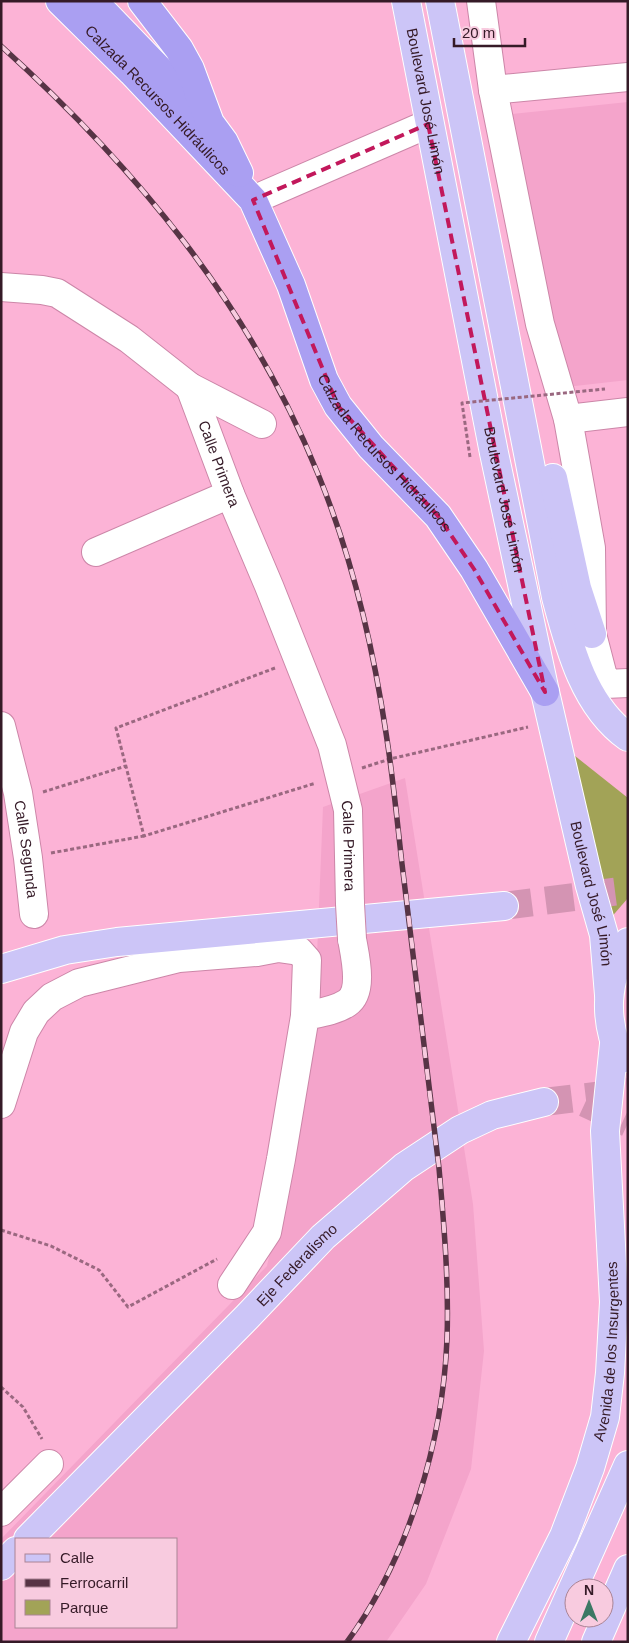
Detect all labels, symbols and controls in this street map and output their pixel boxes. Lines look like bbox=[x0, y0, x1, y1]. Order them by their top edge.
scale bar bbox=[454, 15, 525, 47]
street label: Calzada Recursos Hidráulicos bbox=[82, 22, 234, 178]
text: 20 m bbox=[462, 24, 495, 41]
street label: Boulevard José Limón bbox=[403, 27, 449, 176]
street label: Calzada Recursos Hidráulicos bbox=[315, 372, 455, 535]
street label: Calle Primera bbox=[195, 418, 244, 510]
street label: Boulevard José Limón bbox=[481, 425, 528, 574]
street label: Calle Segunda bbox=[11, 799, 41, 900]
street label: Calle Primera bbox=[338, 799, 359, 892]
street label: Boulevard José Limón bbox=[567, 819, 616, 967]
street label: Eje Federalismo bbox=[253, 1220, 340, 1310]
street label: Avenida de los Insurgentes bbox=[589, 1261, 622, 1443]
legend bbox=[15, 1538, 178, 1628]
text: Calle bbox=[60, 1549, 94, 1566]
text: Ferrocarril bbox=[60, 1574, 128, 1591]
north arrow bbox=[564, 1578, 614, 1628]
text: N bbox=[584, 1582, 594, 1598]
text: Parque bbox=[60, 1599, 108, 1616]

